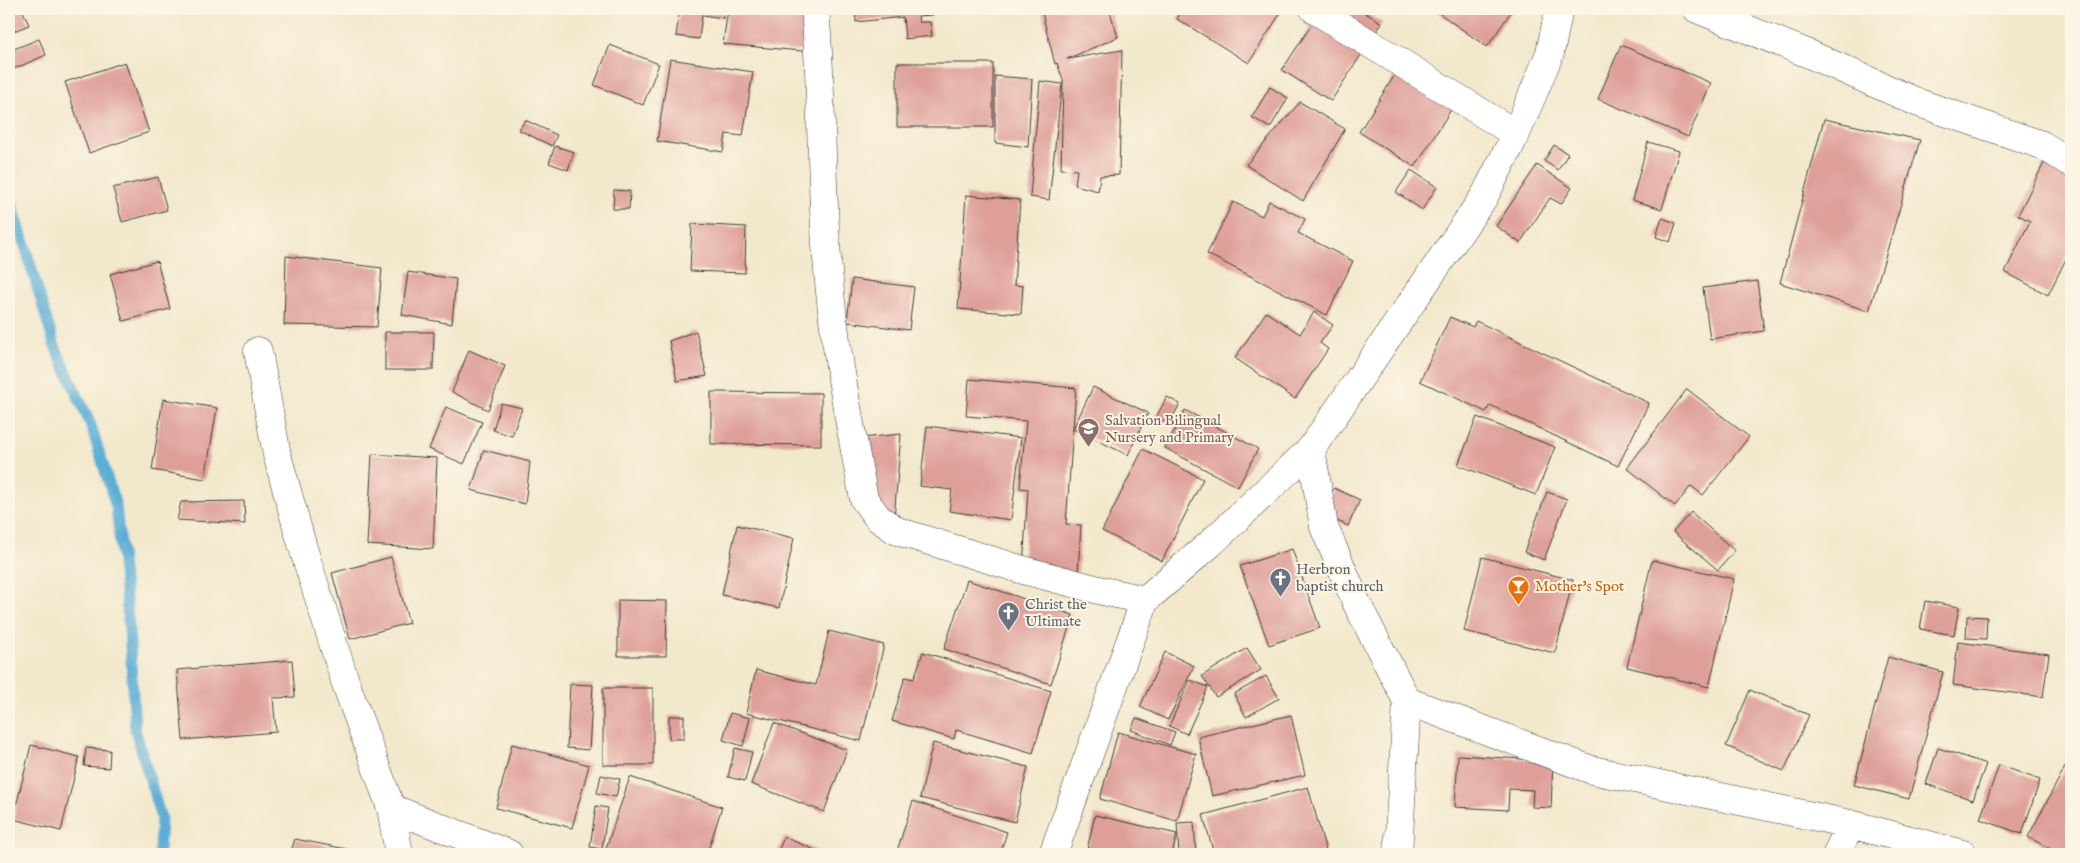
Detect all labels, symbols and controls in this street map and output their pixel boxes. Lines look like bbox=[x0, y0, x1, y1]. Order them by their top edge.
place label: Salvation Bilingual Nursery and Primary bbox=[1105, 411, 1235, 447]
school or university icon: Salvation Bilingual Nursery and Primary bbox=[1077, 417, 1101, 448]
place label: Herbron baptist church bbox=[1296, 560, 1384, 596]
church icon: Herbron baptist church bbox=[1268, 566, 1292, 597]
bar icon: Mother's Spot bbox=[1507, 574, 1531, 605]
place label: Mother's Spot bbox=[1535, 577, 1624, 596]
place label: Christ the Ultimate bbox=[1025, 595, 1087, 631]
church icon: Christ the Ultimate bbox=[997, 601, 1021, 632]

